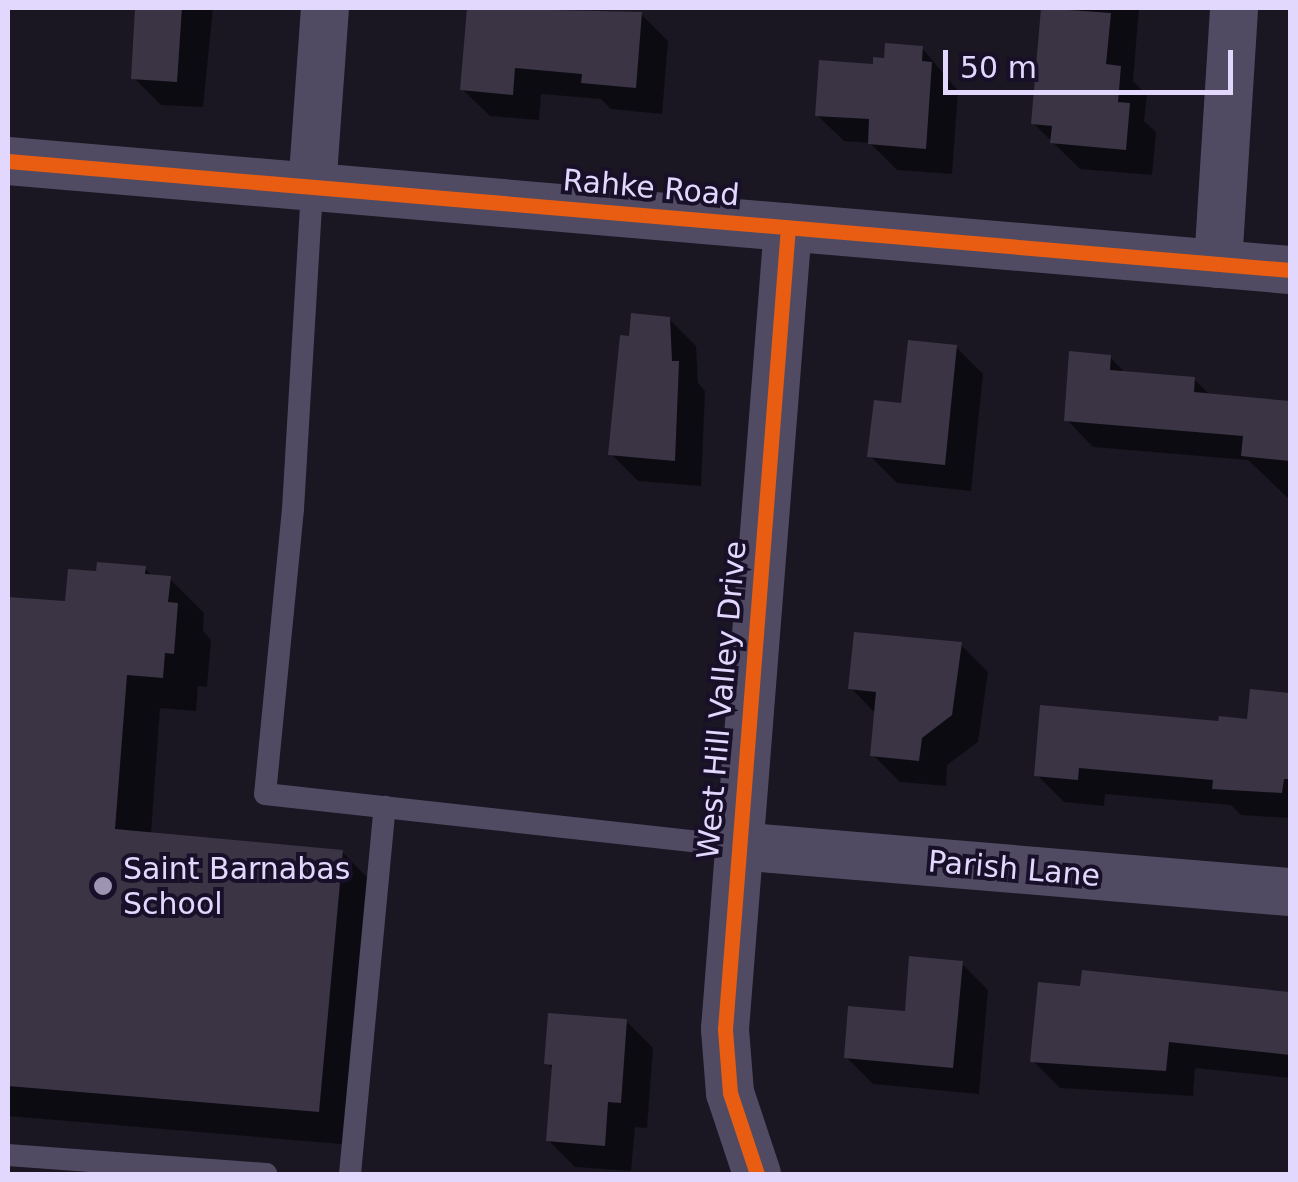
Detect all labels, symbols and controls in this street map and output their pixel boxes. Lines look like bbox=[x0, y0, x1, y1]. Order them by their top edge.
scale bar bbox=[948, 30, 1238, 92]
text: 50 m bbox=[960, 50, 1037, 85]
street label: Rahke Road bbox=[561, 162, 741, 214]
street label: West Hill Valley Drive bbox=[690, 539, 754, 861]
street label: Parish Lane bbox=[926, 844, 1102, 894]
place label: Saint Barnabas School bbox=[123, 851, 350, 922]
marker: Saint Barnabas School bbox=[92, 875, 114, 897]

